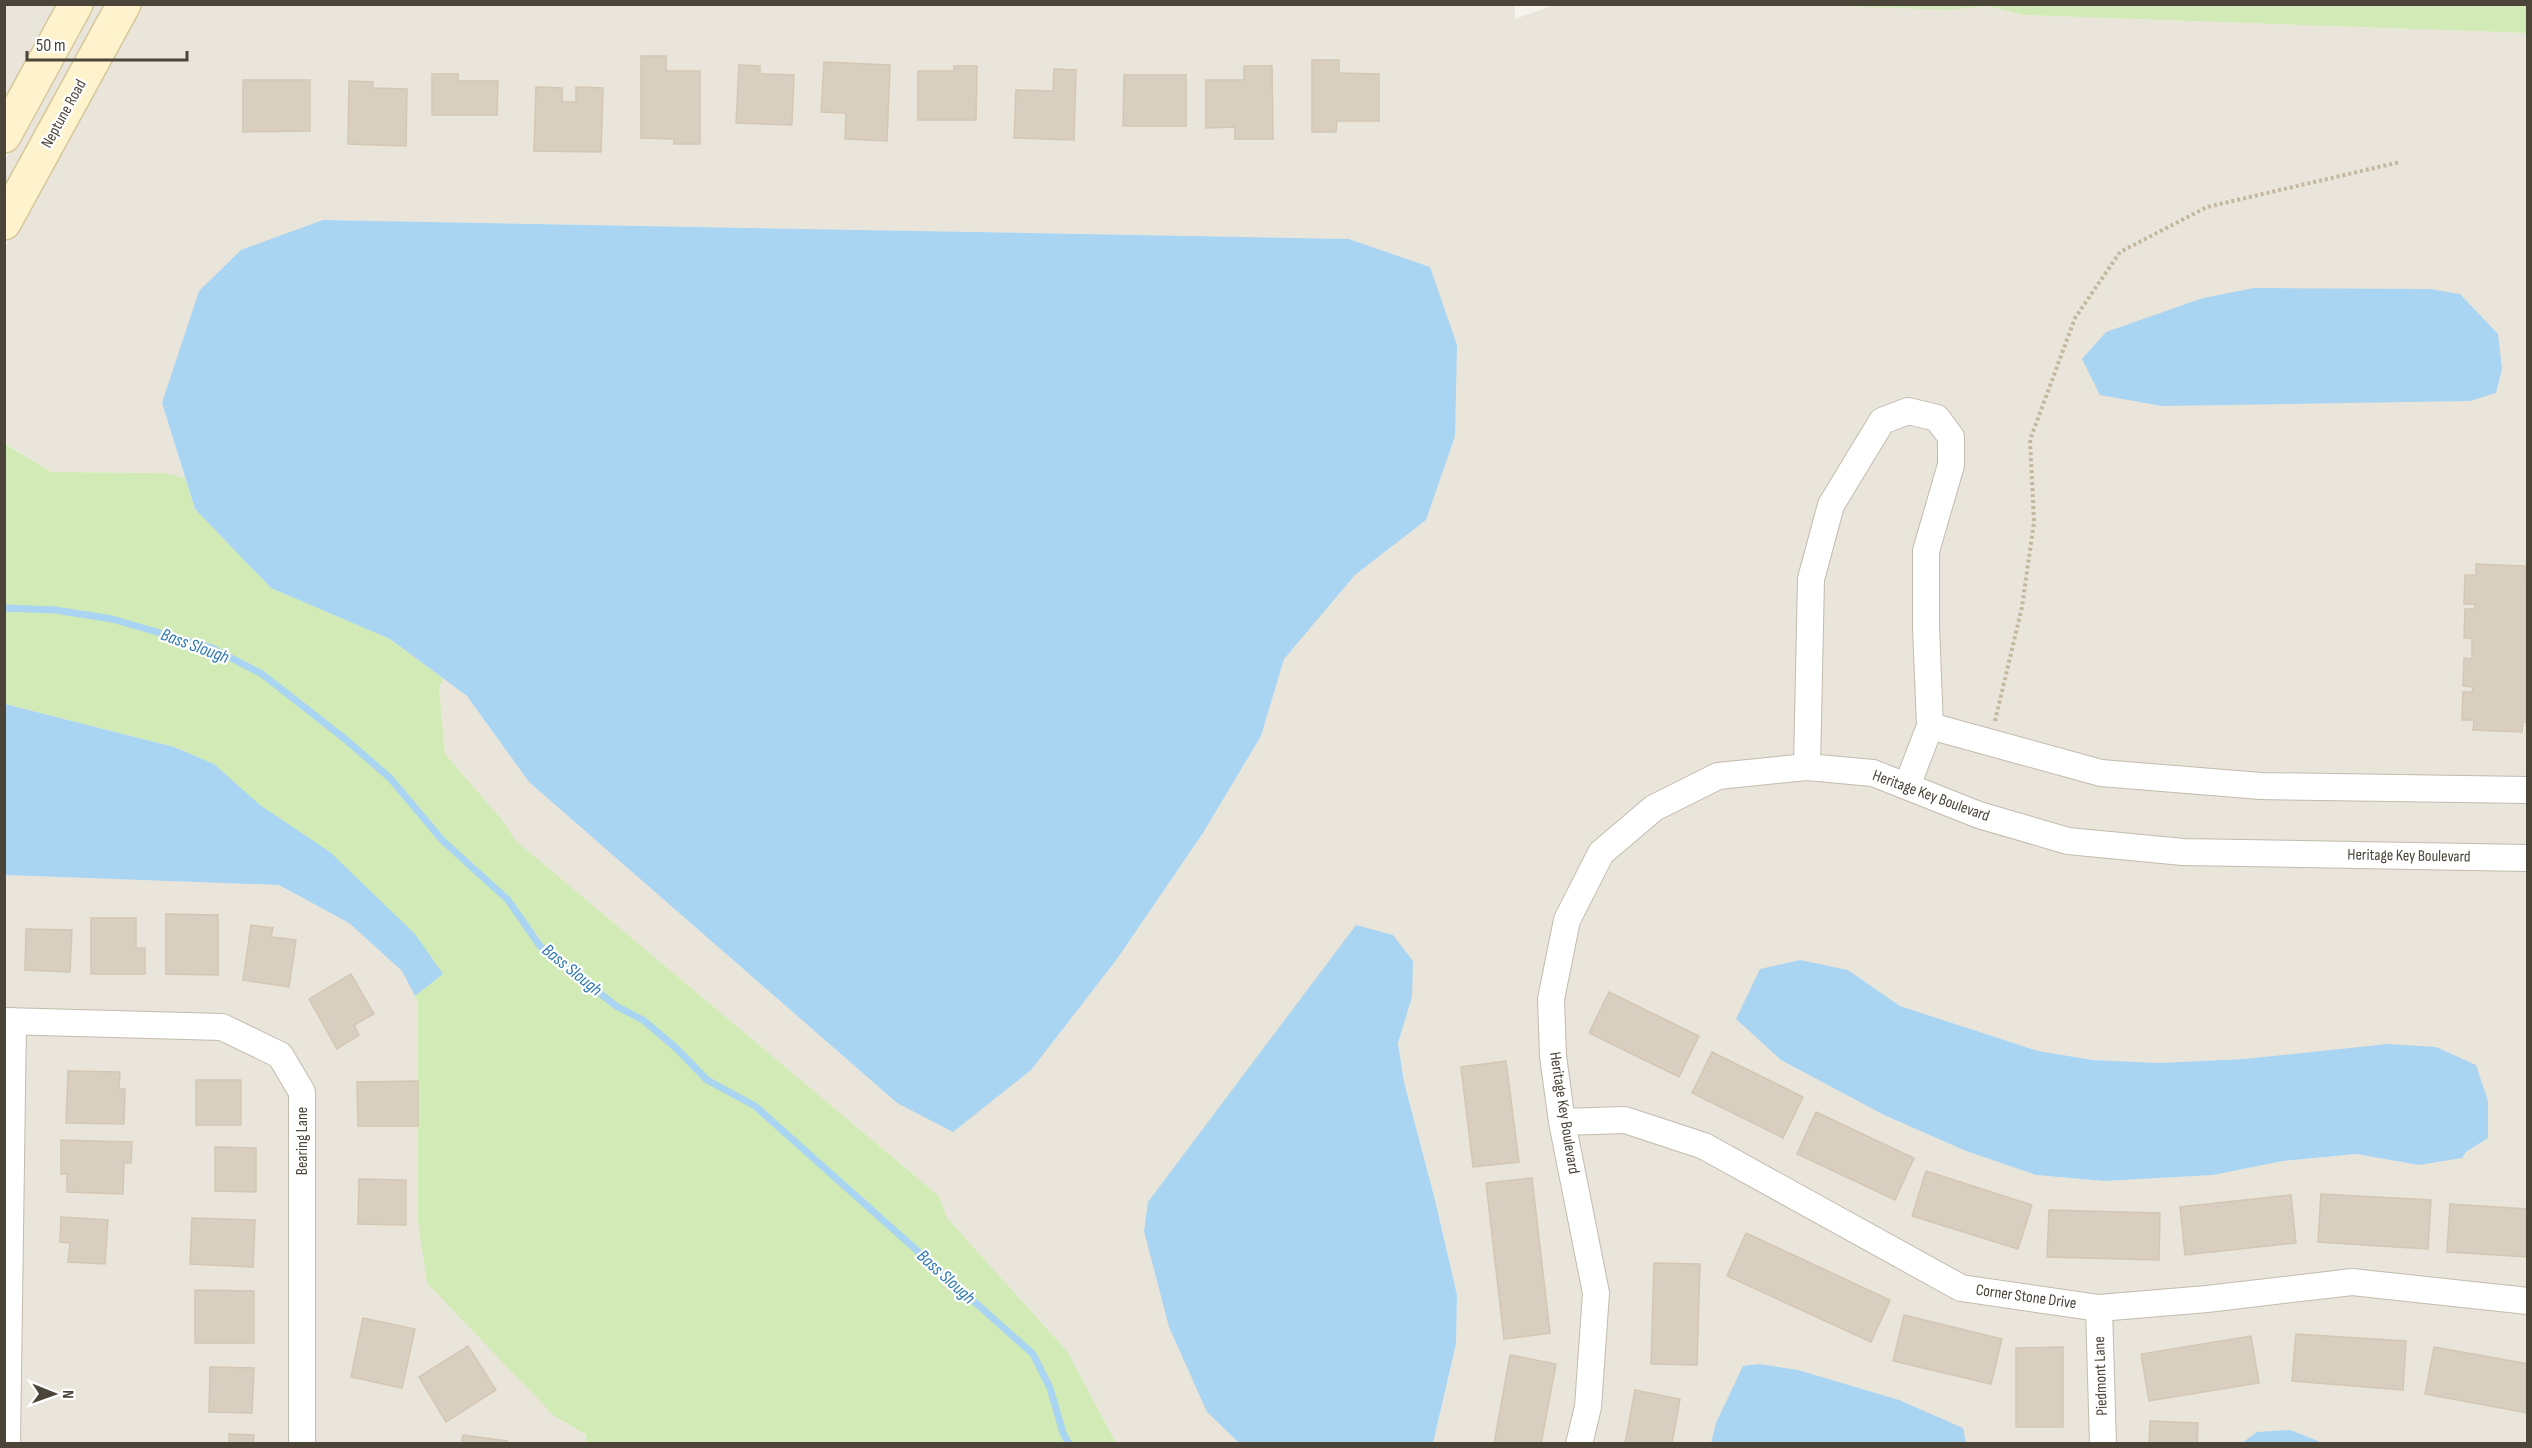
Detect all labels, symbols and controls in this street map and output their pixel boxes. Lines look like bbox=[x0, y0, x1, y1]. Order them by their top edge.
scale bar bbox=[27, 24, 188, 62]
text: 50 m bbox=[36, 35, 66, 56]
street label: Neptune Road bbox=[37, 76, 91, 152]
water label: Bass Slough bbox=[158, 624, 232, 668]
street label: Heritage Key Boulevard bbox=[1870, 766, 1992, 826]
street label: Heritage Key Boulevard bbox=[2347, 845, 2471, 867]
water label: Bass Slough bbox=[538, 940, 606, 1001]
street label: Heritage Key Boulevard bbox=[1545, 1051, 1583, 1175]
street label: Bearing Lane bbox=[293, 1107, 312, 1175]
water label: Bass Slough bbox=[913, 1245, 980, 1309]
street label: Corner Stone Drive bbox=[1975, 1281, 2077, 1313]
street label: Piedmont Lane bbox=[2090, 1336, 2112, 1416]
north arrow bbox=[24, 1364, 84, 1424]
text: N bbox=[58, 1390, 77, 1399]

